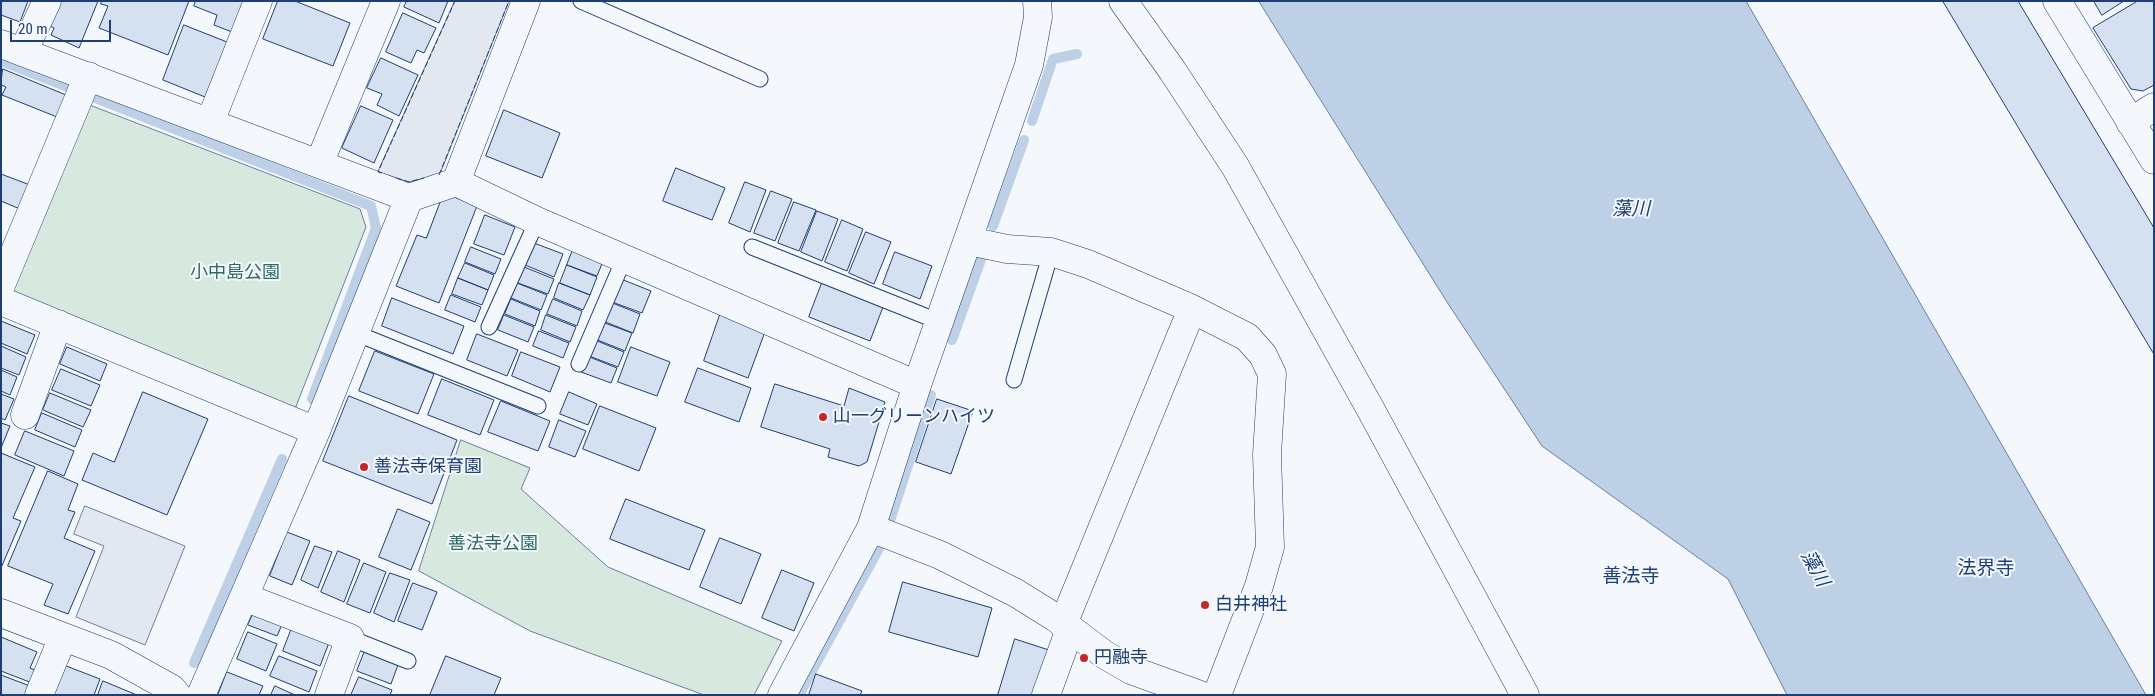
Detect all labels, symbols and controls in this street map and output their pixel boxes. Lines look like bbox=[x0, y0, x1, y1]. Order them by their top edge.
scale bar bbox=[12, 10, 114, 42]
text: 20 m bbox=[18, 20, 48, 38]
water label: 藻川 bbox=[1612, 199, 1650, 221]
park label: 小中島公園 bbox=[190, 262, 280, 284]
place label: 山一グリーンハイツ bbox=[833, 406, 995, 428]
marker: 山一グリーンハイツ bbox=[817, 411, 829, 423]
place label: 善法寺保育園 bbox=[374, 456, 482, 478]
marker: 善法寺保育園 bbox=[358, 461, 370, 473]
park label: 善法寺公園 bbox=[448, 533, 538, 555]
water label: 藻川 bbox=[1795, 547, 1833, 591]
district label: 法界寺 bbox=[1958, 558, 2014, 580]
district label: 善法寺 bbox=[1603, 566, 1659, 588]
place label: 白井神社 bbox=[1215, 594, 1287, 616]
marker: 白井神社 bbox=[1199, 599, 1211, 611]
place label: 円融寺 bbox=[1094, 647, 1148, 669]
marker: 円融寺 bbox=[1078, 652, 1090, 664]

